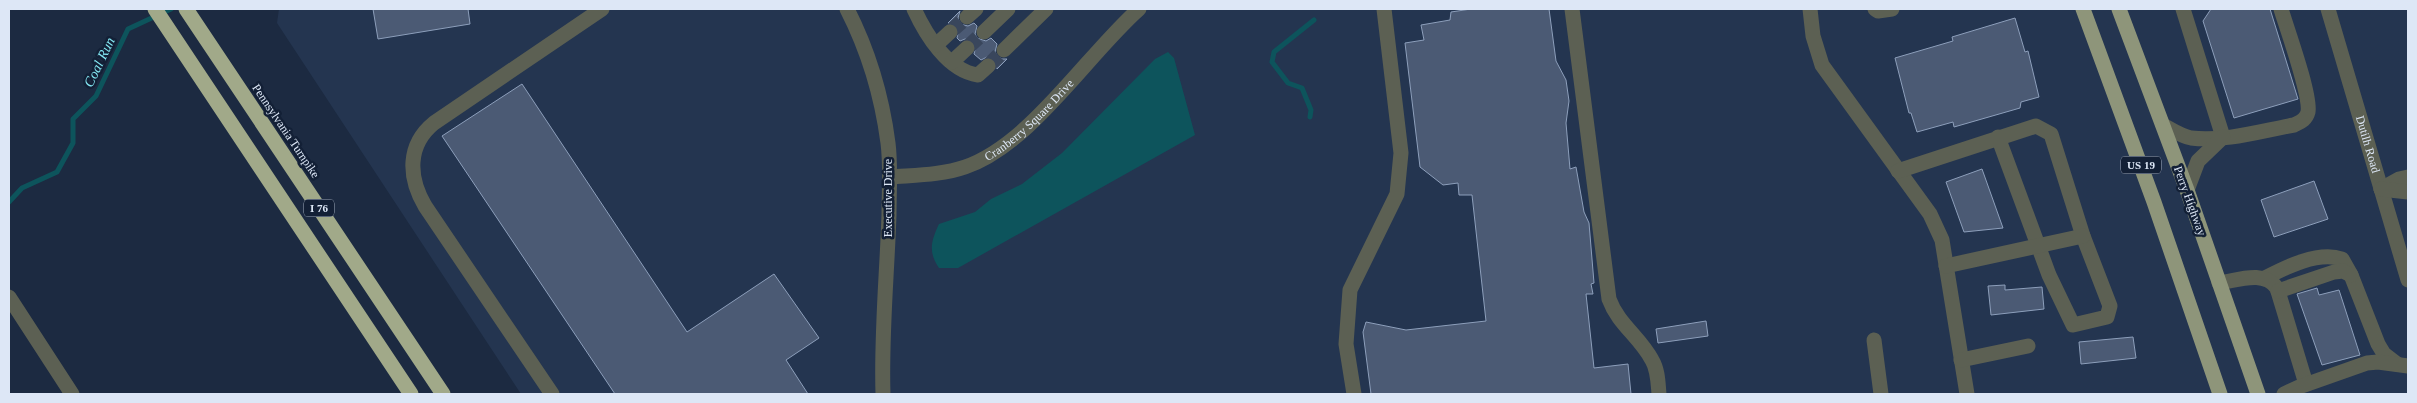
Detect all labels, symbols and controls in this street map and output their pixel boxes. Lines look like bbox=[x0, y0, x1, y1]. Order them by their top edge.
water label: Coal Run bbox=[81, 35, 118, 89]
street label: Cranberry Square Drive bbox=[982, 77, 1076, 164]
street label: Pennsylvania Turnpike bbox=[249, 81, 323, 181]
street label: Dutilh Road bbox=[2353, 114, 2383, 175]
road number: US 19 bbox=[2121, 156, 2161, 174]
street label: Executive Drive bbox=[881, 159, 895, 237]
street label: Perry Highway bbox=[2171, 164, 2209, 238]
road number: I 76 bbox=[304, 200, 334, 217]

